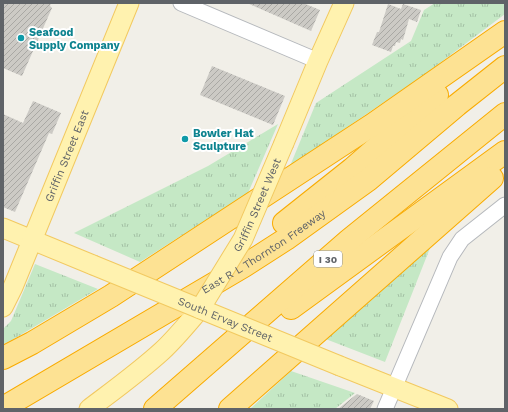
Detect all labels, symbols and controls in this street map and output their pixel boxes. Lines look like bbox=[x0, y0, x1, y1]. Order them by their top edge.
place label: Seafood Supply Company bbox=[29, 26, 120, 52]
marker: Seafood Supply Company bbox=[16, 33, 26, 43]
street label: Griffin Street East bbox=[42, 108, 91, 204]
place label: Bowler Hat Sculpture bbox=[193, 127, 254, 153]
marker: Bowler Hat Sculpture bbox=[180, 134, 190, 144]
street label: Griffin Street West bbox=[230, 156, 283, 254]
street label: East R L Thornton Freeway bbox=[199, 206, 328, 296]
road number: I 30 bbox=[314, 251, 342, 267]
street label: South Ervay Street bbox=[176, 294, 275, 344]

